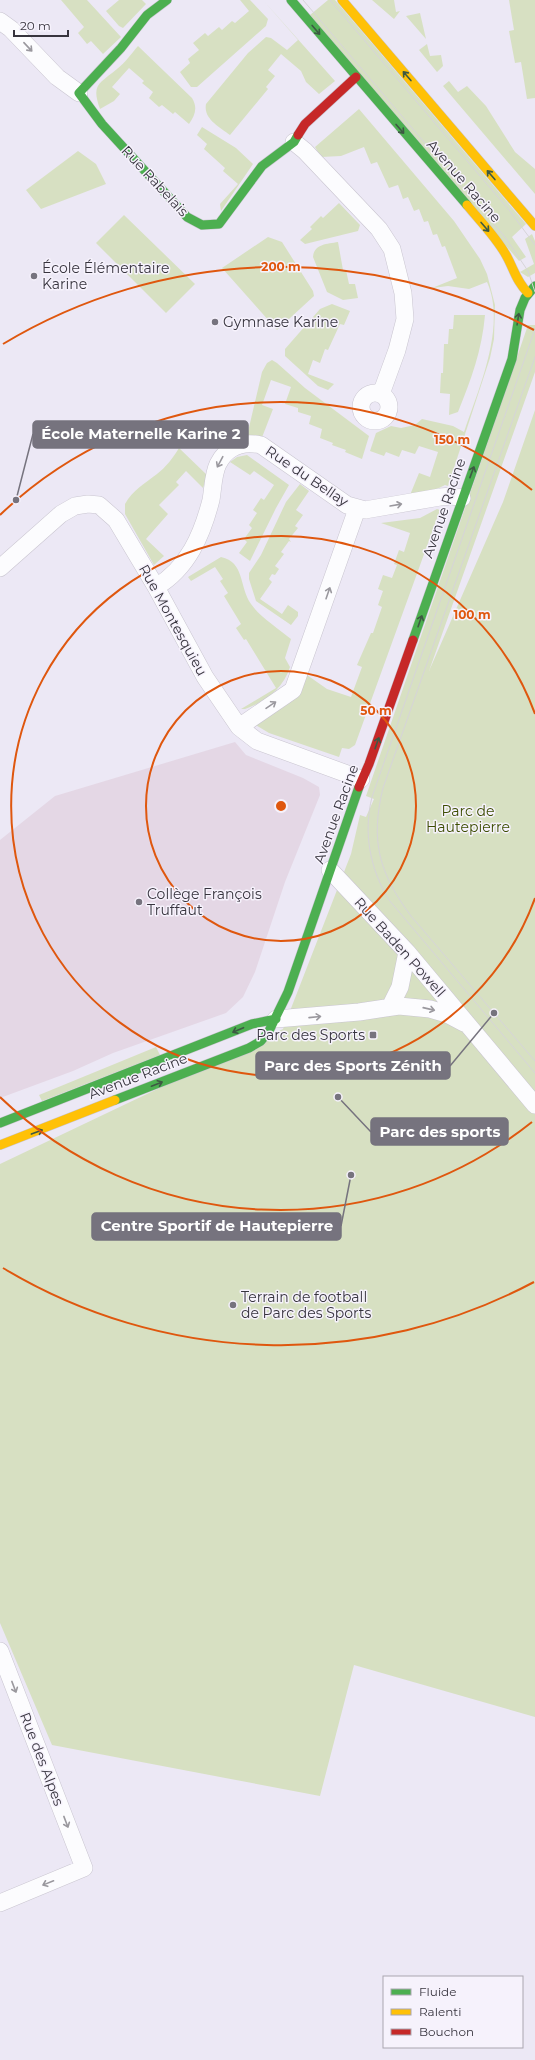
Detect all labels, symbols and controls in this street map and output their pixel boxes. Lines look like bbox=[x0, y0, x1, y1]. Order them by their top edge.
scale bar bbox=[14, 12, 68, 38]
text: 20 m bbox=[20, 18, 51, 33]
one-way arrow bbox=[312, 24, 321, 35]
one-way arrow bbox=[24, 42, 33, 52]
one-way arrow bbox=[402, 71, 411, 82]
one-way arrow bbox=[396, 124, 405, 134]
street label: Avenue Racine bbox=[423, 136, 505, 226]
street label: Rue Rabelais bbox=[118, 142, 193, 220]
one-way arrow bbox=[487, 170, 496, 180]
one-way arrow bbox=[481, 222, 490, 233]
place label: École Élémentaire Karine bbox=[42, 259, 169, 293]
text: 200 m bbox=[261, 259, 301, 274]
marker: École Élémentaire Karine bbox=[29, 271, 39, 281]
place label: Gymnase Karine bbox=[223, 313, 338, 331]
one-way arrow bbox=[515, 313, 523, 326]
marker: Gymnase Karine bbox=[210, 317, 220, 327]
callout: École Maternelle Karine 2 bbox=[33, 421, 248, 448]
text: École Maternelle Karine 2 bbox=[41, 424, 241, 443]
text: 150 m bbox=[434, 432, 470, 447]
street label: Rue du Bellay bbox=[262, 442, 352, 511]
one-way arrow bbox=[216, 456, 223, 468]
street label: Avenue Racine bbox=[419, 456, 469, 560]
one-way arrow bbox=[469, 465, 476, 478]
one-way arrow bbox=[389, 500, 402, 508]
street label: Rue Montesquieu bbox=[135, 561, 211, 679]
one-way arrow bbox=[324, 587, 332, 599]
text: 100 m bbox=[454, 607, 490, 622]
one-way arrow bbox=[416, 615, 424, 627]
one-way arrow bbox=[265, 701, 276, 709]
text: 50 m bbox=[360, 703, 392, 718]
one-way arrow bbox=[373, 738, 381, 750]
street label: Avenue Racine bbox=[310, 762, 362, 866]
centre of rings bbox=[274, 799, 288, 813]
park label: Parc de Hautepierre bbox=[426, 802, 510, 836]
place label: Collège François Truffaut bbox=[147, 885, 262, 919]
street label: Rue Baden Powell bbox=[350, 893, 450, 1001]
marker: Collège François Truffaut bbox=[134, 897, 144, 907]
one-way arrow bbox=[422, 1006, 435, 1014]
one-way arrow bbox=[308, 1013, 321, 1020]
one-way arrow bbox=[233, 1026, 245, 1034]
place label: Parc des Sports bbox=[256, 1026, 365, 1044]
marker: Parc des Sports bbox=[368, 1030, 378, 1040]
street label: Avenue Racine bbox=[86, 1049, 190, 1103]
callout: Parc des Sports Zénith bbox=[256, 1052, 450, 1079]
text: Parc des Sports Zénith bbox=[264, 1056, 442, 1075]
one-way arrow bbox=[151, 1079, 163, 1087]
callout: Parc des sports bbox=[371, 1118, 508, 1145]
text: Parc des sports bbox=[380, 1122, 500, 1141]
one-way arrow bbox=[30, 1127, 42, 1135]
callout: Centre Sportif de Hautepierre bbox=[92, 1213, 341, 1240]
text: Centre Sportif de Hautepierre bbox=[101, 1216, 333, 1235]
place label: Terrain de football de Parc des Sports bbox=[241, 1288, 372, 1322]
marker: Terrain de football de Parc des Sports bbox=[228, 1300, 238, 1310]
one-way arrow bbox=[11, 1681, 19, 1693]
street label: Rue des Alpes bbox=[16, 1710, 68, 1808]
one-way arrow bbox=[63, 1815, 71, 1827]
one-way arrow bbox=[42, 1879, 54, 1887]
legend bbox=[383, 1976, 523, 2048]
text: Fluide bbox=[419, 1984, 457, 1999]
text: Ralenti bbox=[419, 2004, 461, 2019]
text: Bouchon bbox=[419, 2024, 474, 2039]

